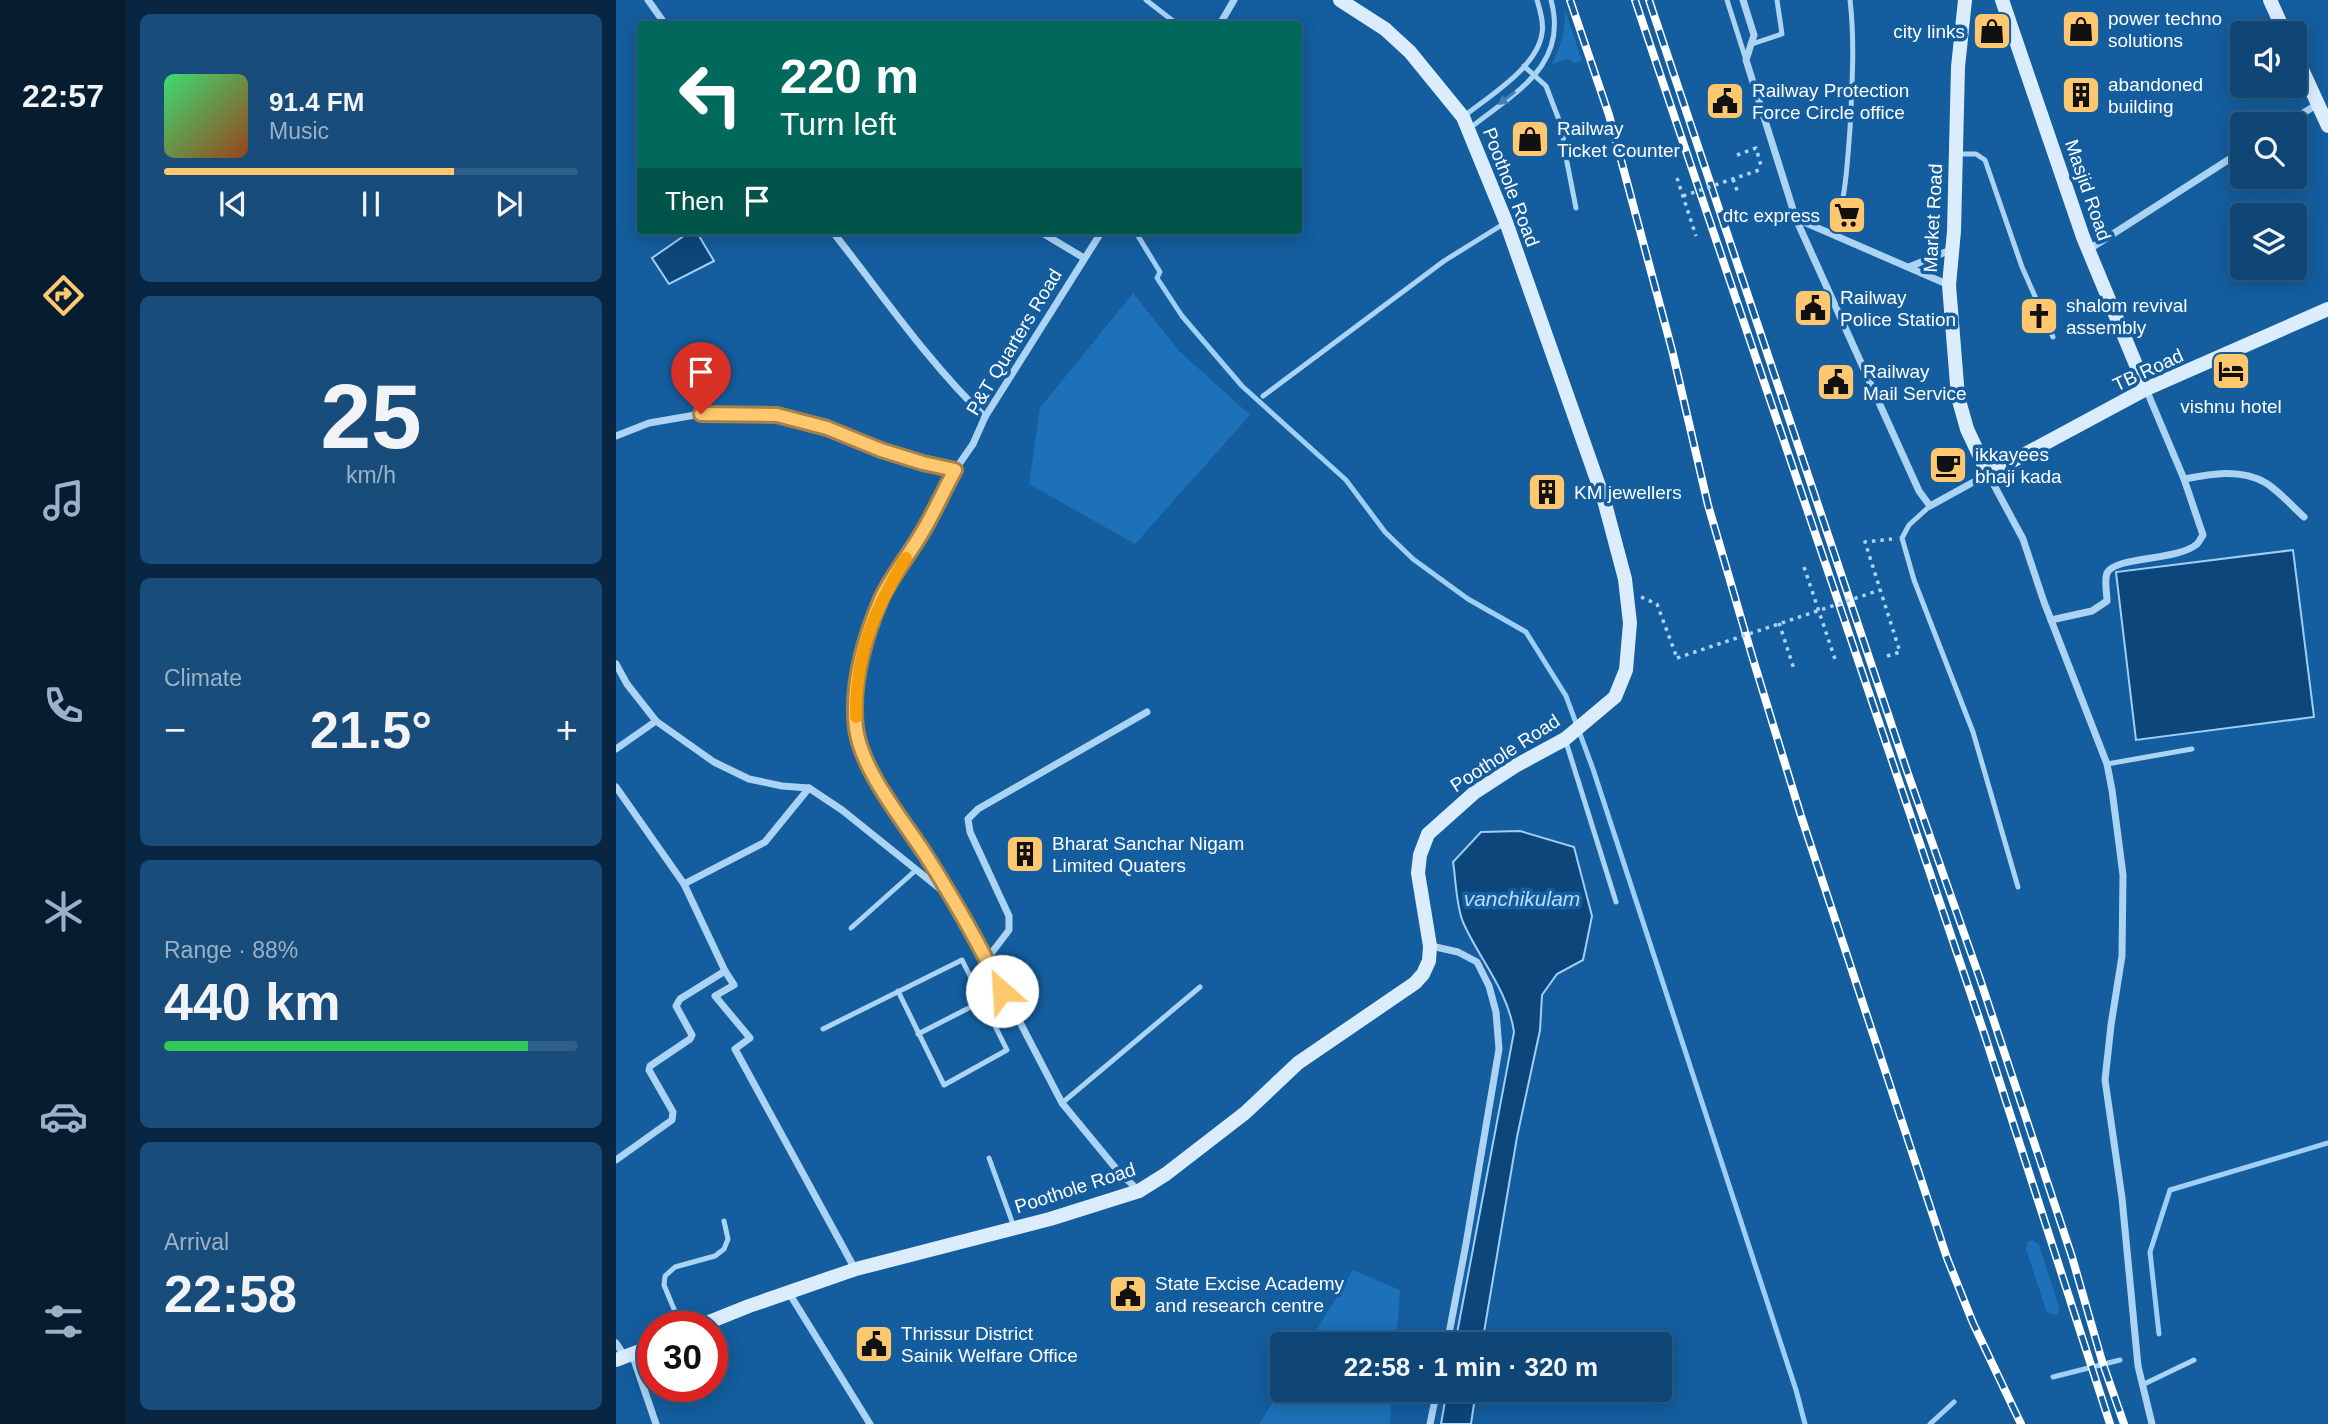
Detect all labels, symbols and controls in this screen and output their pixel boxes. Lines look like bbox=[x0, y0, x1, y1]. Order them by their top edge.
shop icon: power techno solutions bbox=[2060, 8, 2102, 50]
place label: power techno solutions bbox=[2108, 8, 2222, 51]
shop icon: city links bbox=[1971, 10, 2013, 52]
place label: city links bbox=[1893, 21, 1965, 42]
map controls bbox=[2230, 21, 2307, 280]
button: sound bbox=[2230, 21, 2307, 98]
icon: left bbox=[665, 49, 756, 140]
text: 220 m bbox=[780, 49, 919, 103]
building icon: abandoned building bbox=[2060, 74, 2102, 116]
place label: abandoned building bbox=[2108, 74, 2203, 117]
text: 22:57 bbox=[22, 78, 104, 114]
public building icon: Railway Protection Force Circle office bbox=[1704, 80, 1746, 122]
place label: Railway Protection Force Circle office bbox=[1752, 80, 1909, 123]
text: 91.4 FM bbox=[269, 87, 364, 117]
one-way arrow bbox=[1499, 91, 1517, 106]
text: Turn left bbox=[780, 106, 896, 142]
button: search bbox=[2230, 112, 2307, 189]
text: Music bbox=[269, 118, 329, 144]
shop icon: Railway Ticket Counter bbox=[1509, 118, 1551, 160]
place label: Railway Ticket Counter bbox=[1557, 118, 1681, 161]
street label: Poothole Road bbox=[1479, 125, 1543, 249]
street label: Masjid Road bbox=[2061, 137, 2115, 243]
street label: Market Road bbox=[1920, 163, 1946, 273]
icon: arrive bbox=[738, 182, 776, 220]
icon: previous bbox=[214, 185, 252, 223]
icon: pause bbox=[352, 185, 390, 223]
icon: next bbox=[490, 185, 528, 223]
text: Then bbox=[665, 186, 724, 216]
supermarket icon: dtc express bbox=[1826, 194, 1868, 236]
button: layers bbox=[2230, 203, 2307, 280]
place label: dtc express bbox=[1723, 205, 1820, 226]
street label: P&T Quarters Road bbox=[962, 265, 1066, 419]
icon: directions bbox=[39, 271, 88, 320]
public building icon: Railway Police Station bbox=[1792, 287, 1834, 329]
place label: Railway Police Station bbox=[1840, 287, 1956, 330]
church icon: shalom revival assembly bbox=[2018, 295, 2060, 337]
place label: shalom revival assembly bbox=[2066, 295, 2187, 338]
pin bbox=[671, 342, 731, 414]
street label: TB Road bbox=[2110, 345, 2186, 395]
hotel icon: vishnu hotel bbox=[2210, 350, 2252, 392]
icon: arrive bbox=[682, 353, 720, 391]
public building icon: Railway Mail Service bbox=[1815, 361, 1857, 403]
place label: Railway Mail Service bbox=[1863, 361, 1966, 404]
text: 25 bbox=[320, 366, 422, 467]
place label: vishnu hotel bbox=[2180, 396, 2282, 417]
cafe icon: ikkayees bhaji kada bbox=[1927, 444, 1969, 486]
place label: ikkayees bhaji kada bbox=[1975, 444, 2062, 487]
text: km/h bbox=[346, 462, 396, 488]
building icon: KM jewellers bbox=[1526, 471, 1568, 513]
icon: music bbox=[39, 476, 88, 525]
place label: KM jewellers bbox=[1574, 482, 1682, 503]
text: Climate bbox=[164, 665, 242, 691]
icon: phone bbox=[39, 681, 88, 730]
text: 21.5° bbox=[310, 701, 432, 759]
text: − bbox=[164, 709, 186, 751]
text: + bbox=[556, 709, 578, 751]
street label: Poothole Road bbox=[1447, 710, 1563, 796]
building icon: Bharat Sanchar Nigam Limited Quaters bbox=[1004, 833, 1046, 875]
place label: Bharat Sanchar Nigam Limited Quaters bbox=[1052, 833, 1244, 876]
icon: climate bbox=[39, 887, 88, 936]
water label: vanchikulam bbox=[1464, 887, 1580, 910]
text: Range · 88% bbox=[164, 937, 298, 963]
position arrow bbox=[965, 954, 1039, 1028]
text: 440 km bbox=[164, 973, 340, 1031]
icon: car bbox=[39, 1092, 88, 1141]
street label: Poothole Road bbox=[1012, 1159, 1138, 1217]
text: Arrival bbox=[164, 1229, 229, 1255]
text: 22:58 bbox=[164, 1265, 297, 1323]
public building icon: State Excise Academy and research centre bbox=[1107, 1273, 1149, 1315]
place label: State Excise Academy and research centre bbox=[1155, 1273, 1345, 1316]
icon: filters bbox=[39, 1297, 88, 1346]
speed limit sign: 30 bbox=[637, 1311, 728, 1402]
public building icon: Thrissur District Sainik Welfare Office bbox=[853, 1323, 895, 1365]
place label: Thrissur District Sainik Welfare Office bbox=[901, 1323, 1078, 1366]
text: 22:58 · 1 min · 320 m bbox=[1344, 1352, 1598, 1382]

